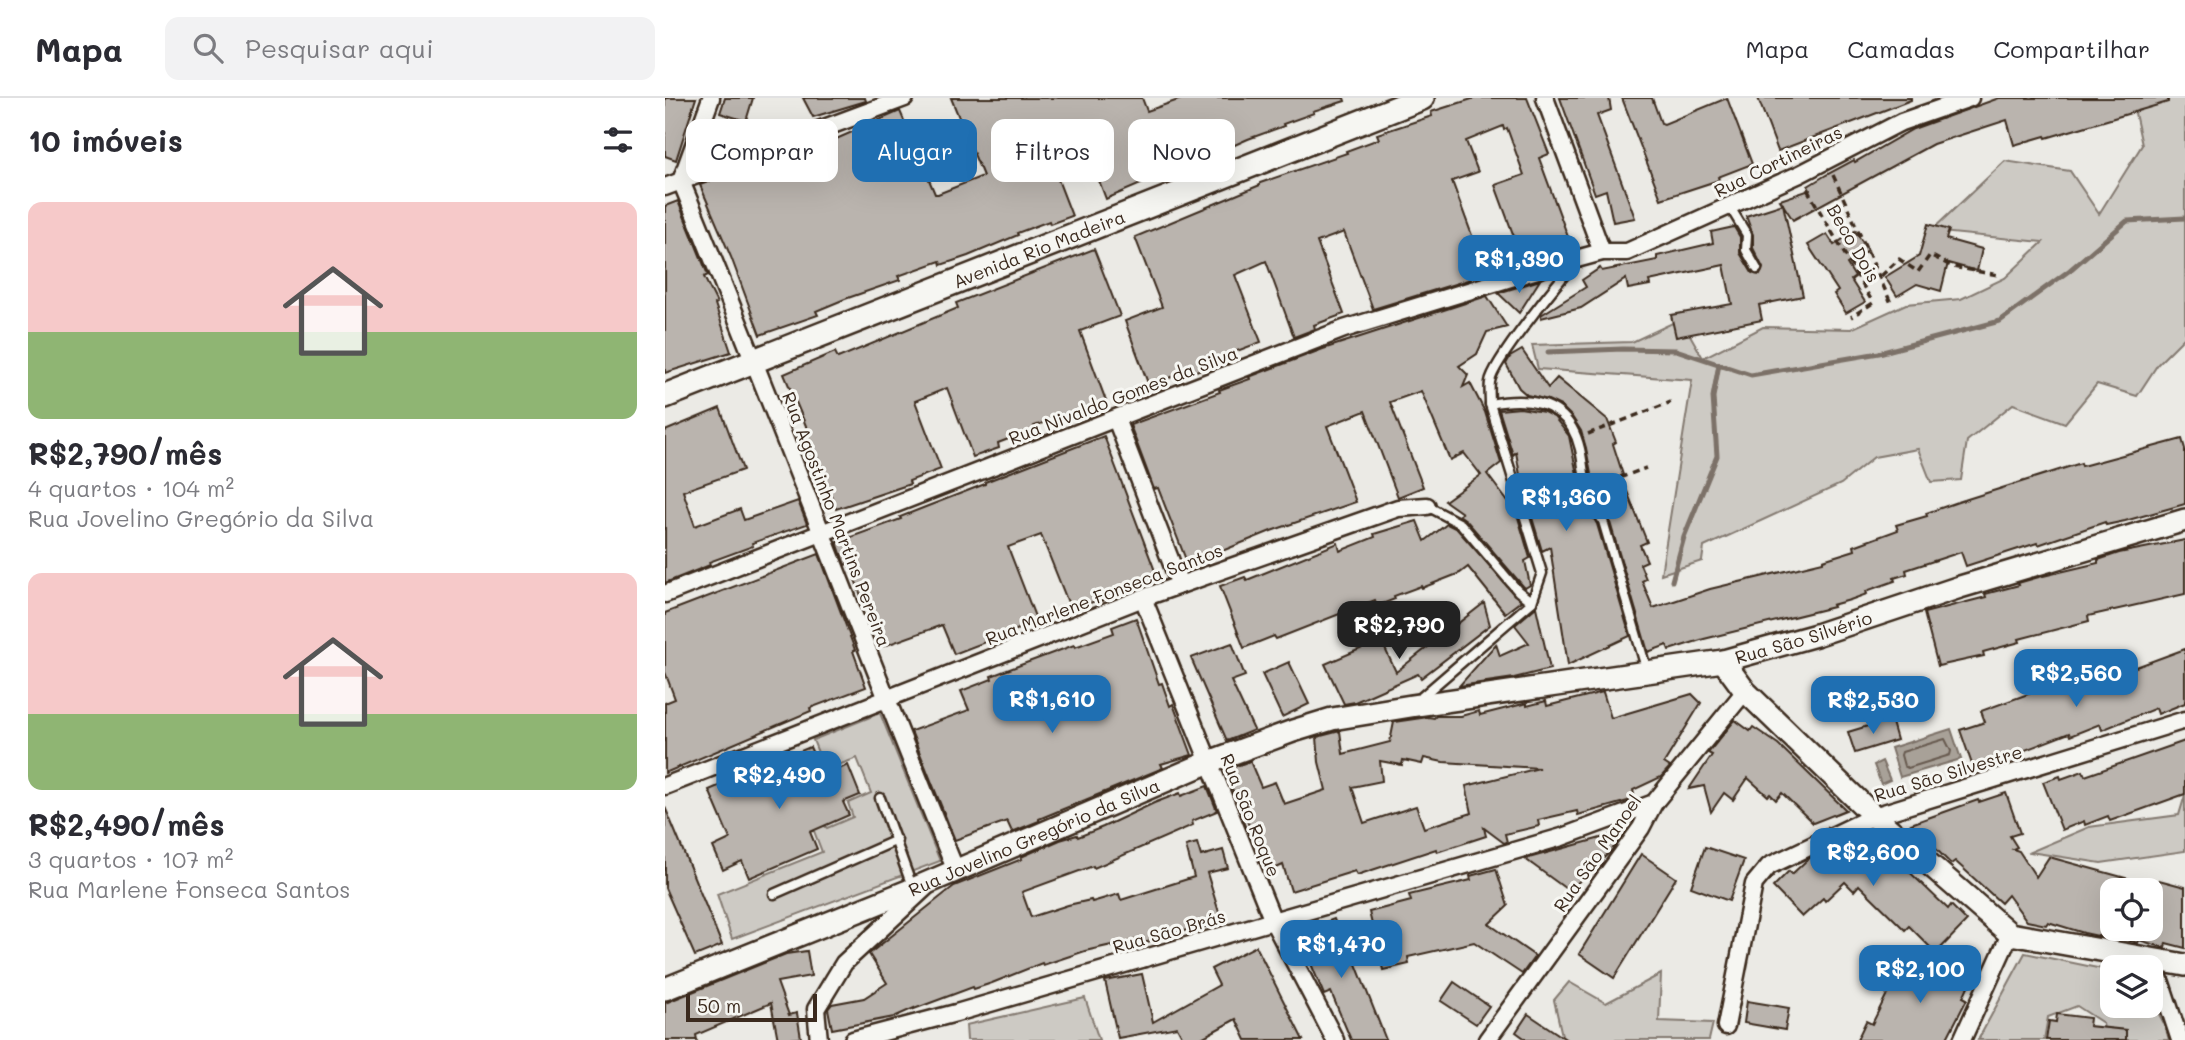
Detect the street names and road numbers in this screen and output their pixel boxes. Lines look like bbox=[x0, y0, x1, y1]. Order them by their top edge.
street label: Rua Cortineiras bbox=[1710, 120, 1846, 202]
street label: Beco Dois bbox=[1822, 199, 1886, 287]
street label: Avenida Rio Madeira bbox=[950, 204, 1128, 293]
street label: Rua Nivaldo Gomes da Silva bbox=[1005, 340, 1241, 450]
street label: Rua Agostinho Martins Pereira bbox=[777, 388, 897, 650]
street label: Rua Marlene Fonseca Santos bbox=[982, 538, 1226, 650]
street label: Rua São Silvério bbox=[1732, 605, 1875, 669]
street label: Rua São Silvestre bbox=[1871, 739, 2025, 807]
street label: Rua São Roque bbox=[1215, 750, 1287, 880]
street label: Rua Jovelino Gregório da Silva bbox=[905, 773, 1163, 902]
street label: Rua São Manoel bbox=[1548, 790, 1646, 916]
street label: Rua São Brás bbox=[1110, 903, 1228, 959]

